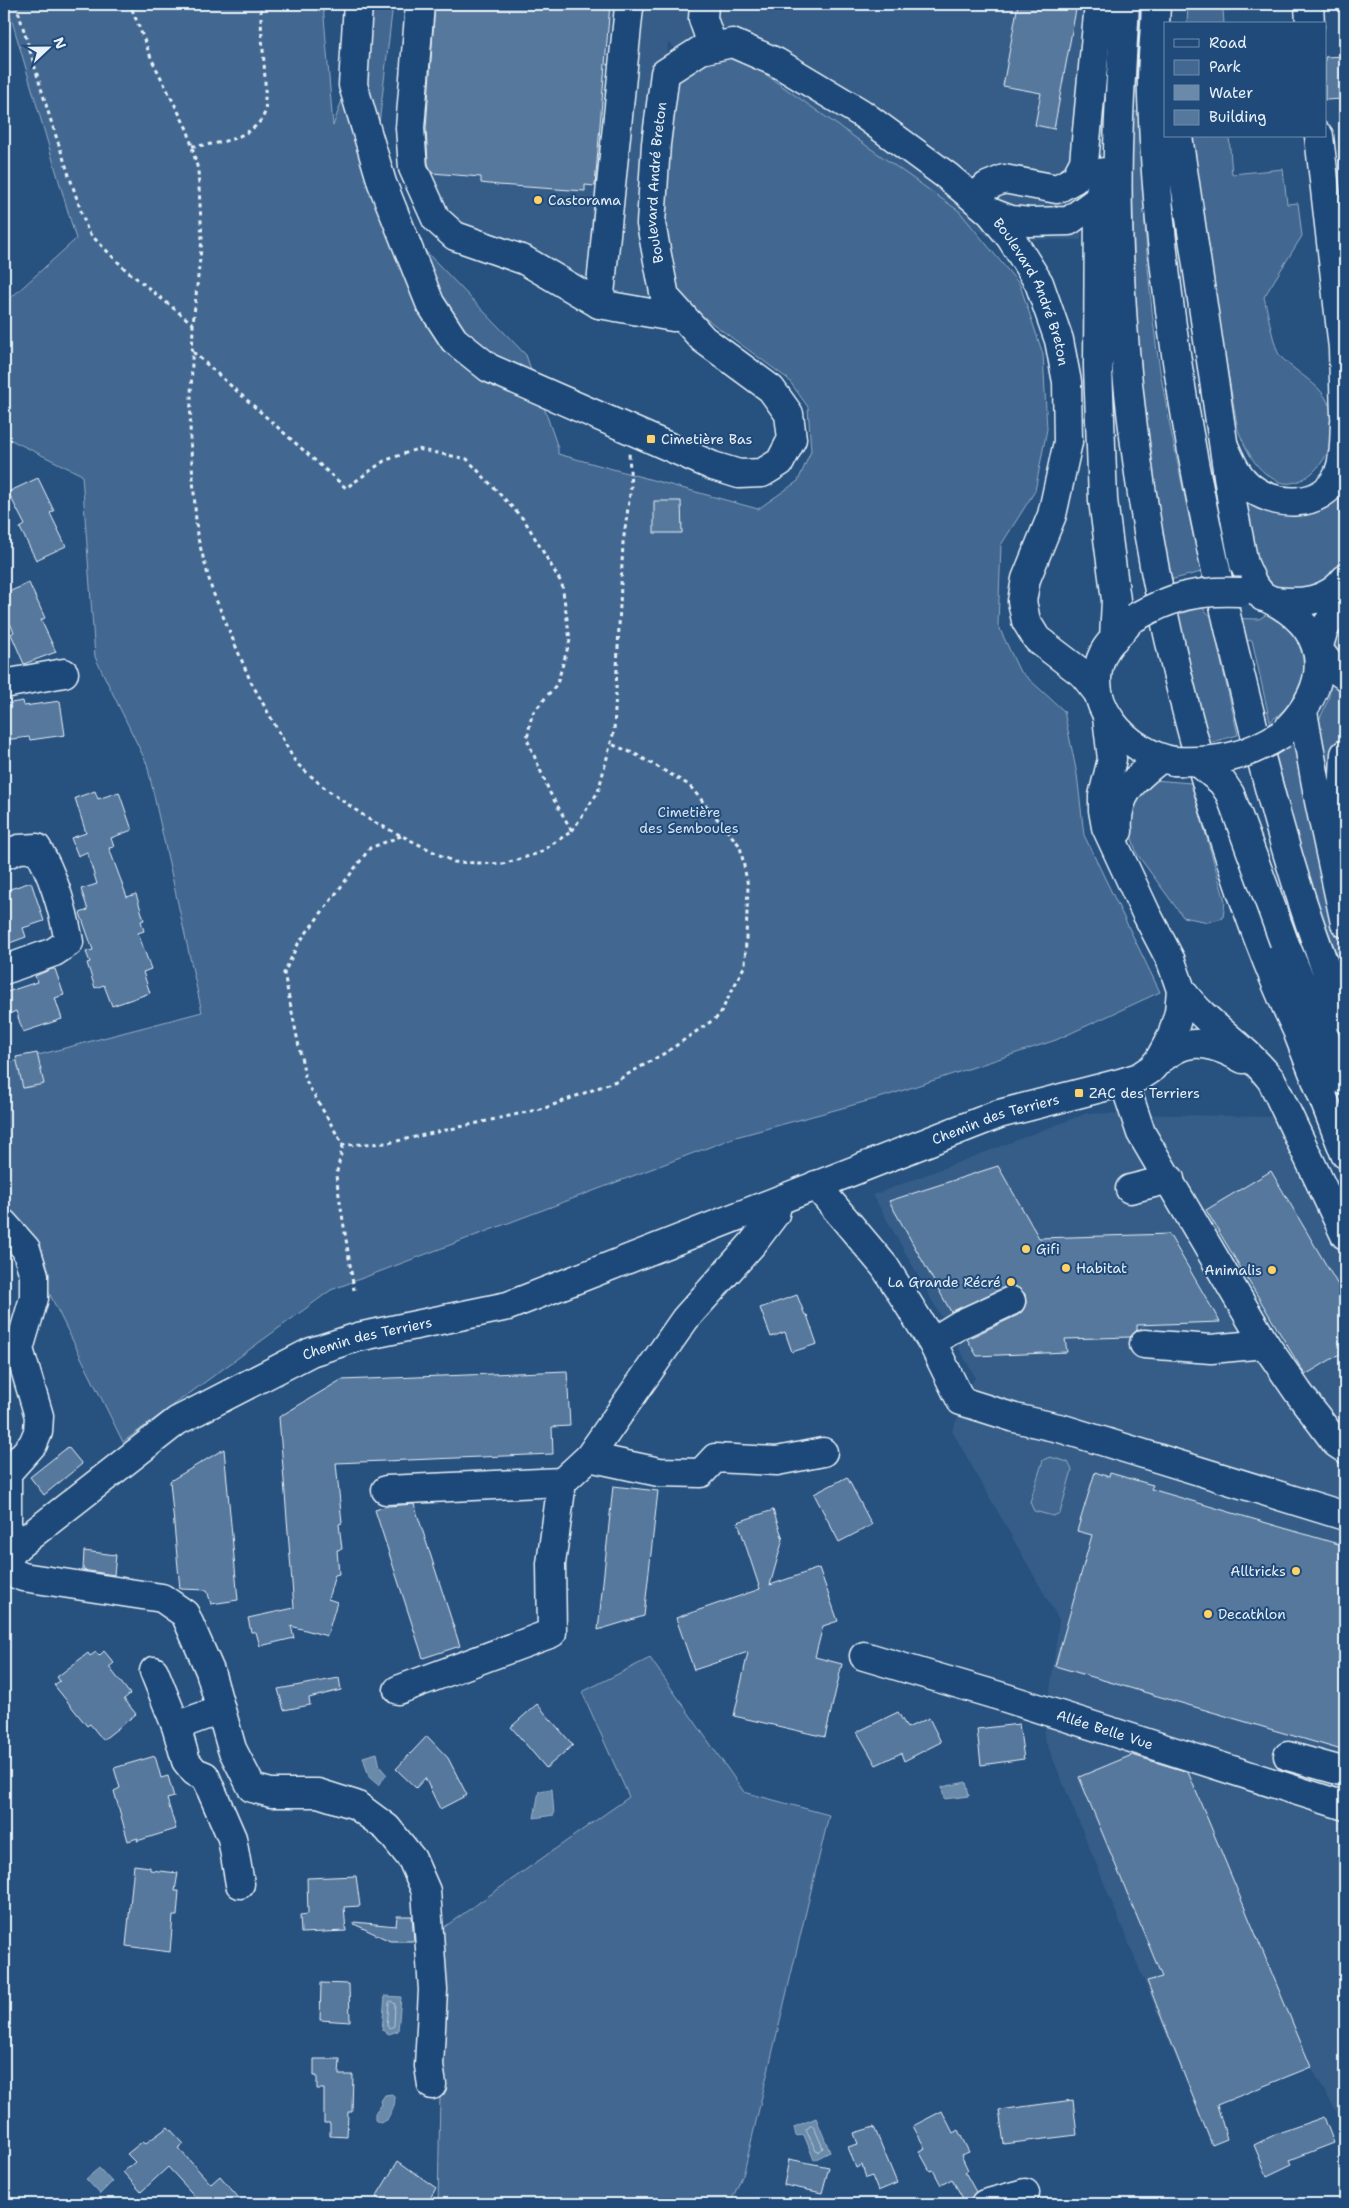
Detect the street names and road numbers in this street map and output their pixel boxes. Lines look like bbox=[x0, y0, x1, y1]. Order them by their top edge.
street label: Boulevard André Breton bbox=[642, 100, 670, 265]
street label: Boulevard André Breton bbox=[989, 214, 1073, 367]
street label: Chemin des Terriers bbox=[929, 1090, 1061, 1148]
street label: Chemin des Terriers bbox=[299, 1313, 434, 1364]
street label: Allée Belle Vue bbox=[1054, 1706, 1156, 1753]

